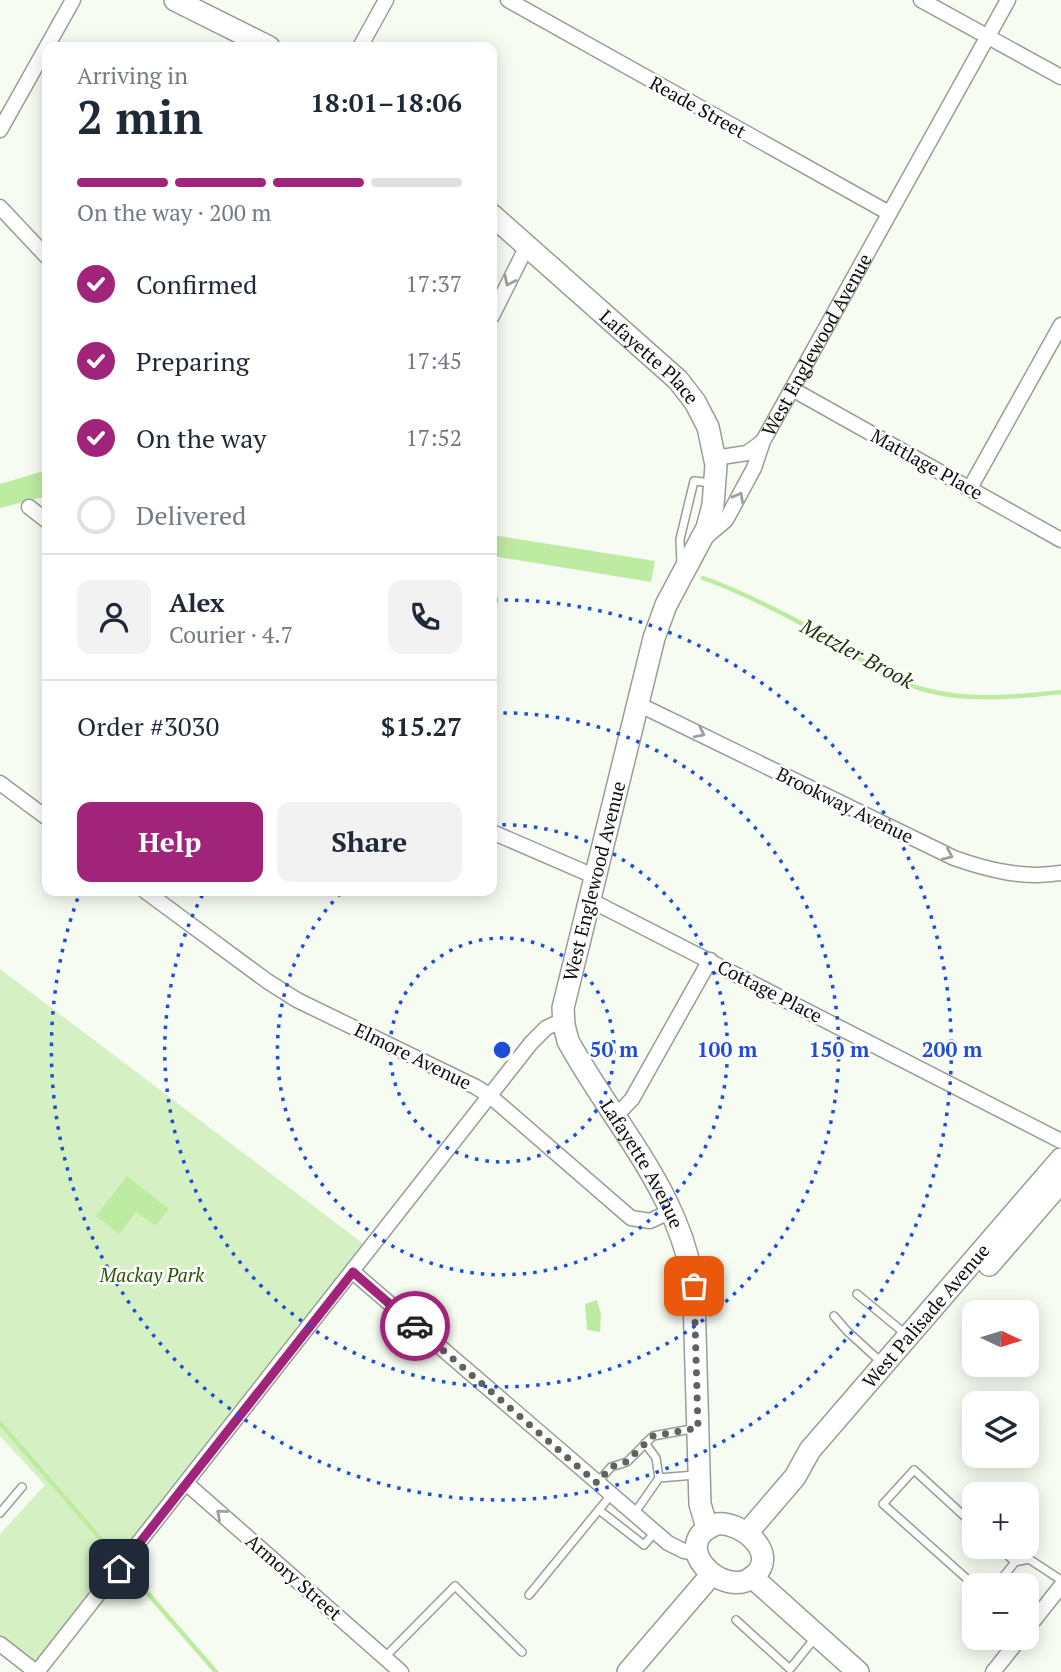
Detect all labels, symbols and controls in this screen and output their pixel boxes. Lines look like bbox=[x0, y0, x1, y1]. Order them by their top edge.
text: Arriving in bbox=[77, 60, 188, 91]
street label: Reade Street bbox=[646, 70, 751, 143]
text: 18:01–18:06 bbox=[310, 85, 462, 119]
text: 2 min bbox=[77, 86, 203, 147]
text: On the way · 200 m bbox=[77, 197, 271, 228]
street label: West Englewood Avenue bbox=[755, 249, 877, 440]
icon: check bbox=[77, 265, 115, 303]
text: Confirmed bbox=[136, 267, 257, 301]
text: 17:37 bbox=[405, 268, 462, 299]
one-way arrow bbox=[504, 274, 518, 286]
street label: Lafayette Place bbox=[595, 303, 705, 409]
icon: check bbox=[77, 342, 115, 380]
text: Preparing bbox=[136, 344, 249, 378]
text: 17:45 bbox=[405, 345, 462, 376]
icon: check bbox=[77, 419, 115, 457]
text: On the way bbox=[136, 421, 267, 455]
text: 17:52 bbox=[405, 422, 462, 453]
street label: Mattlage Place bbox=[867, 422, 988, 505]
one-way arrow bbox=[730, 491, 744, 504]
text: Delivered bbox=[136, 498, 246, 532]
button: person bbox=[77, 580, 151, 654]
button: phone bbox=[388, 580, 462, 654]
text: Alex bbox=[169, 585, 225, 619]
water label: Metzler Brook bbox=[795, 611, 920, 695]
text: Courier · 4.7 bbox=[169, 619, 293, 650]
text: Order #3030 bbox=[77, 709, 219, 743]
text: $15.27 bbox=[381, 709, 462, 743]
one-way arrow bbox=[693, 725, 705, 739]
street label: Brookway Avenue bbox=[773, 761, 918, 849]
street label: West Englewood Avenue bbox=[557, 778, 630, 983]
button: Help bbox=[77, 802, 263, 882]
button: Share bbox=[277, 802, 462, 882]
one-way arrow bbox=[941, 847, 953, 861]
street label: Cottage Place bbox=[713, 953, 827, 1028]
street label: Elmore Avenue bbox=[351, 1016, 476, 1095]
text: 50 m bbox=[590, 1035, 639, 1063]
text: 100 m bbox=[697, 1035, 758, 1063]
text: 150 m bbox=[809, 1035, 870, 1063]
text: 200 m bbox=[922, 1035, 983, 1063]
centre of rings bbox=[490, 1038, 514, 1062]
street label: Lafayette Avenue bbox=[595, 1094, 690, 1232]
street label: West Palisade Avenue bbox=[856, 1238, 995, 1393]
pin bbox=[664, 1256, 724, 1316]
park label: Mackay Park bbox=[99, 1262, 205, 1287]
icon: bag bbox=[675, 1267, 713, 1305]
courier bbox=[380, 1291, 450, 1361]
north arrow bbox=[962, 1300, 1040, 1377]
map controls bbox=[962, 1300, 1039, 1650]
icon: car bbox=[396, 1307, 434, 1345]
button: layers bbox=[962, 1391, 1039, 1468]
button: + bbox=[962, 1482, 1039, 1559]
one-way arrow bbox=[216, 1510, 229, 1522]
street label: Armory Street bbox=[241, 1528, 348, 1625]
pin bbox=[89, 1539, 149, 1599]
icon: home bbox=[100, 1550, 138, 1588]
button: − bbox=[962, 1573, 1039, 1650]

